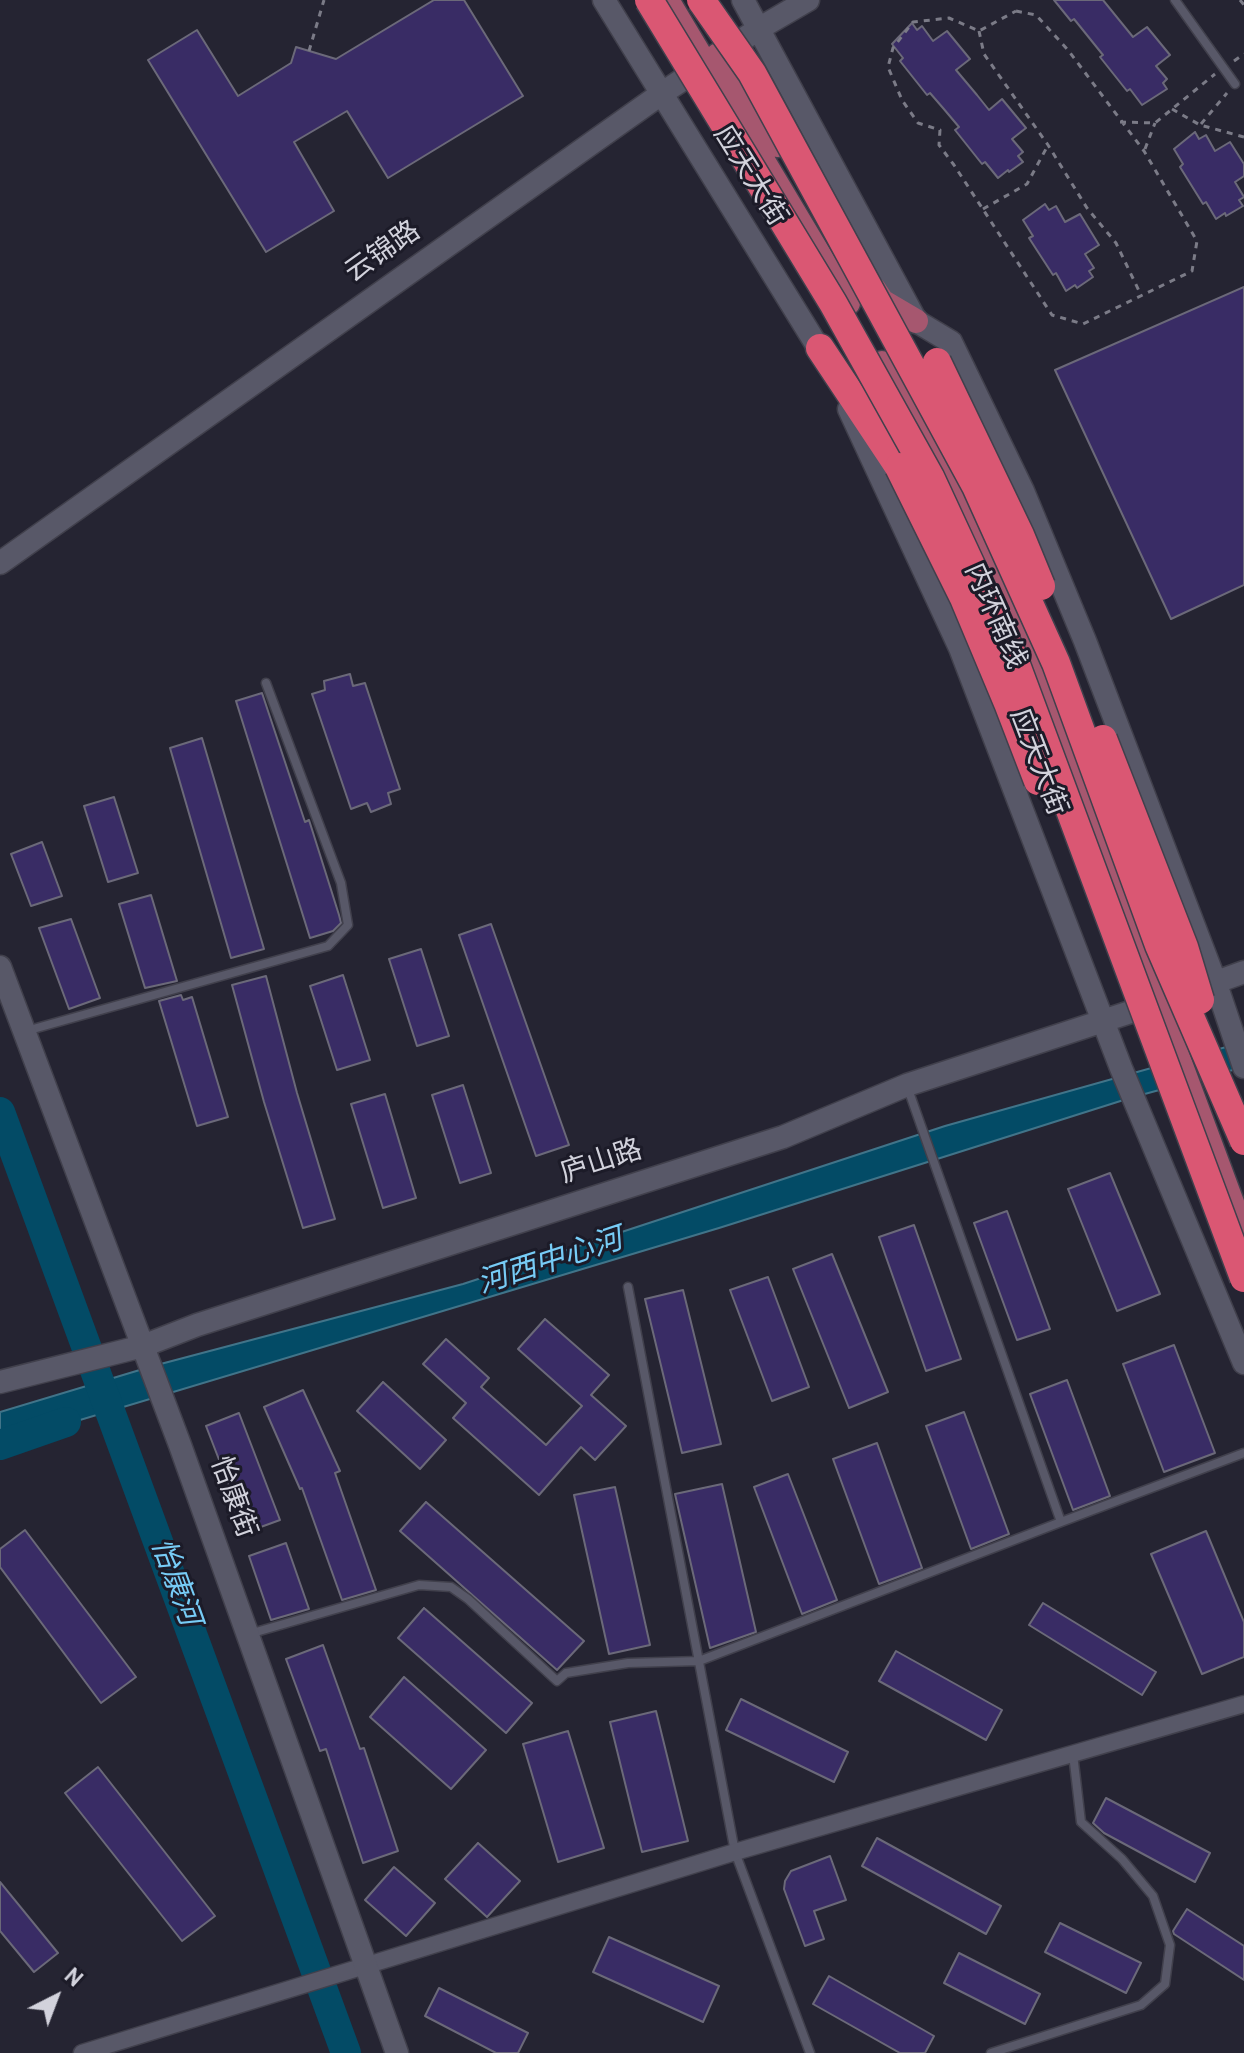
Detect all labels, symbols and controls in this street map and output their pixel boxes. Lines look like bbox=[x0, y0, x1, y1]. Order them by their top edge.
street label: 应天大街 bbox=[704, 121, 792, 233]
street label: 云锦路 bbox=[340, 216, 428, 292]
street label: 内环南线 bbox=[955, 559, 1031, 675]
street label: 应天大街 bbox=[1000, 705, 1072, 821]
street label: 庐山路 bbox=[557, 1135, 647, 1193]
water label: 河西中心河 bbox=[474, 1224, 628, 1304]
street label: 怡康街 bbox=[201, 1453, 261, 1543]
water label: 怡康河 bbox=[141, 1535, 205, 1631]
north arrow bbox=[16, 1957, 96, 2037]
text: N bbox=[57, 1963, 87, 1994]

